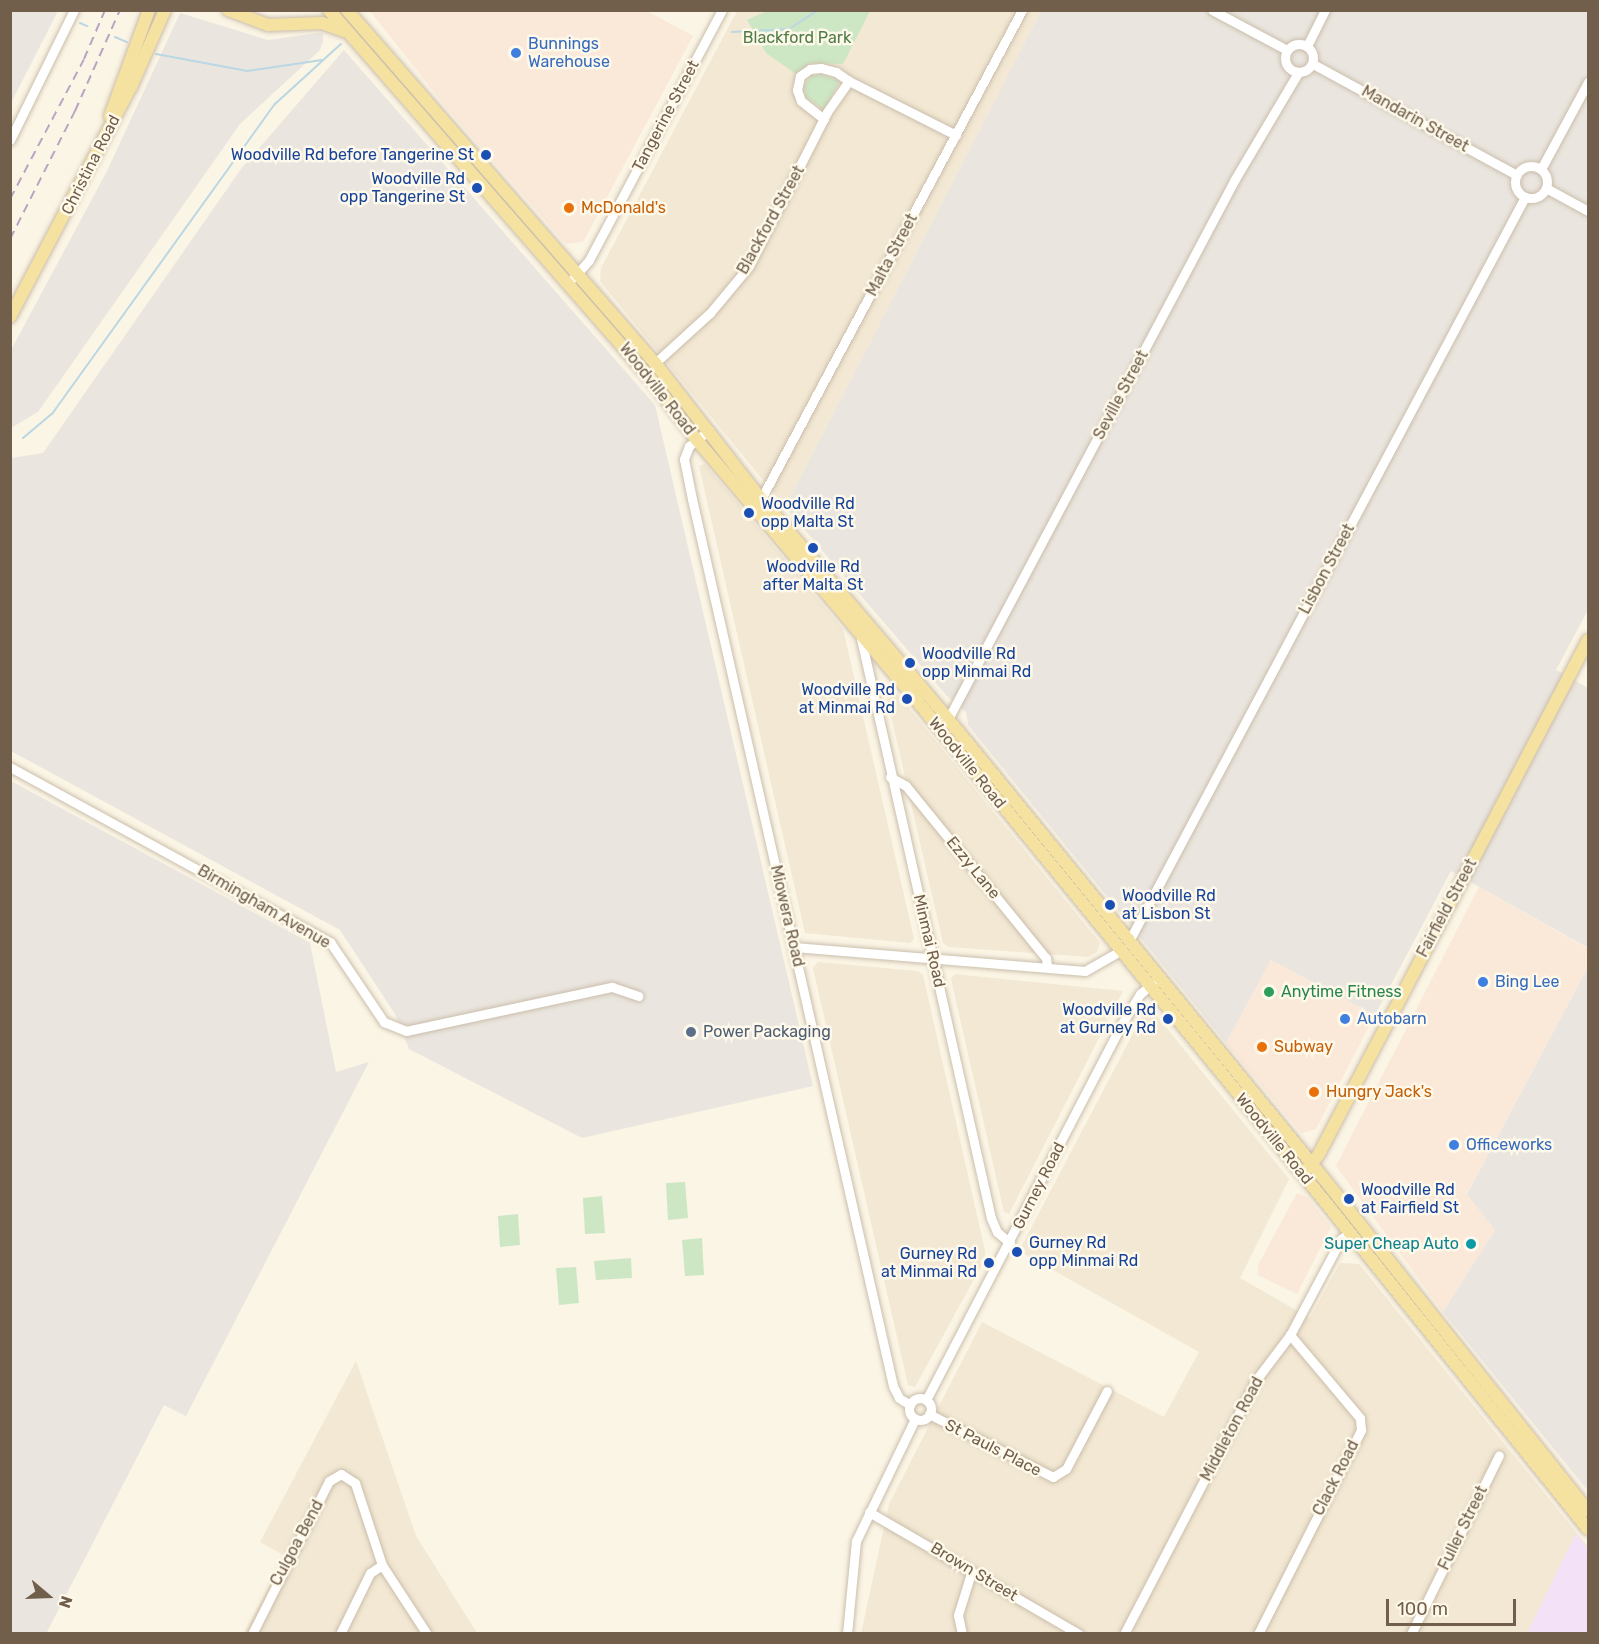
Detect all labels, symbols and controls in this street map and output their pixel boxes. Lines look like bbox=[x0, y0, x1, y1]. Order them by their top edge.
park label: Blackford Park bbox=[743, 28, 851, 48]
place label: Bunnings Warehouse bbox=[528, 34, 610, 72]
marker: Bunnings Warehouse bbox=[509, 46, 523, 60]
street label: Tangerine Street bbox=[629, 57, 703, 175]
street label: Mandarin Street bbox=[1358, 82, 1472, 156]
street label: Christina Road bbox=[58, 112, 124, 218]
place label: Woodville Rd before Tangerine St bbox=[230, 145, 474, 165]
marker: Woodville Rd before Tangerine St bbox=[479, 148, 493, 162]
street label: Blackford Street bbox=[733, 162, 809, 278]
place label: Woodville Rd opp Tangerine St bbox=[339, 169, 465, 207]
marker: Woodville Rd opp Tangerine St bbox=[470, 181, 484, 195]
place label: McDonald's bbox=[581, 198, 666, 218]
marker: McDonald's bbox=[562, 201, 576, 215]
street label: Malta Street bbox=[862, 210, 922, 300]
street label: Woodville Road bbox=[615, 339, 699, 439]
street label: Seville Street bbox=[1089, 347, 1153, 443]
place label: Woodville Rd opp Malta St bbox=[761, 494, 855, 532]
marker: Woodville Rd opp Malta St bbox=[742, 506, 756, 520]
street label: Lisbon Street bbox=[1295, 521, 1359, 617]
marker: Woodville Rd after Malta St bbox=[806, 541, 820, 555]
place label: Woodville Rd after Malta St bbox=[763, 557, 863, 595]
place label: Woodville Rd opp Minmai Rd bbox=[922, 644, 1031, 682]
marker: Woodville Rd opp Minmai Rd bbox=[903, 656, 917, 670]
place label: Woodville Rd at Minmai Rd bbox=[799, 680, 895, 718]
marker: Woodville Rd at Minmai Rd bbox=[900, 692, 914, 706]
street label: Woodville Road bbox=[924, 714, 1010, 812]
street label: Ezzy Lane bbox=[942, 833, 1004, 903]
street label: Fairfield Street bbox=[1413, 855, 1481, 961]
street label: Birmingham Avenue bbox=[194, 861, 334, 953]
street label: Miowera Road bbox=[766, 863, 808, 969]
place label: Woodville Rd at Lisbon St bbox=[1122, 886, 1216, 924]
street label: Minmai Road bbox=[909, 893, 949, 989]
marker: Woodville Rd at Lisbon St bbox=[1103, 898, 1117, 912]
place label: Bing Lee bbox=[1495, 972, 1559, 992]
marker: Bing Lee bbox=[1476, 975, 1490, 989]
place label: Anytime Fitness bbox=[1281, 982, 1402, 1002]
marker: Anytime Fitness bbox=[1262, 985, 1276, 999]
place label: Woodville Rd at Gurney Rd bbox=[1059, 1000, 1156, 1038]
place label: Autobarn bbox=[1357, 1009, 1427, 1029]
marker: Woodville Rd at Gurney Rd bbox=[1161, 1012, 1175, 1026]
marker: Autobarn bbox=[1338, 1012, 1352, 1026]
place label: Power Packaging bbox=[703, 1022, 831, 1042]
marker: Power Packaging bbox=[684, 1025, 698, 1039]
place label: Subway bbox=[1274, 1037, 1333, 1057]
marker: Subway bbox=[1255, 1040, 1269, 1054]
place label: Hungry Jack's bbox=[1326, 1082, 1432, 1102]
marker: Hungry Jack's bbox=[1307, 1085, 1321, 1099]
street label: Woodville Road bbox=[1231, 1090, 1317, 1188]
place label: Officeworks bbox=[1466, 1135, 1552, 1155]
marker: Officeworks bbox=[1447, 1138, 1461, 1152]
street label: Gurney Road bbox=[1009, 1139, 1069, 1233]
place label: Woodville Rd at Fairfield St bbox=[1361, 1180, 1459, 1218]
marker: Woodville Rd at Fairfield St bbox=[1342, 1192, 1356, 1206]
place label: Gurney Rd opp Minmai Rd bbox=[1029, 1233, 1138, 1271]
place label: Super Cheap Auto bbox=[1324, 1234, 1459, 1254]
marker: Super Cheap Auto bbox=[1464, 1237, 1478, 1251]
place label: Gurney Rd at Minmai Rd bbox=[881, 1244, 977, 1282]
marker: Gurney Rd opp Minmai Rd bbox=[1010, 1245, 1024, 1259]
marker: Gurney Rd at Minmai Rd bbox=[982, 1256, 996, 1270]
street label: Middleton Road bbox=[1196, 1374, 1268, 1484]
street label: St Pauls Place bbox=[942, 1416, 1044, 1480]
street label: Clack Road bbox=[1309, 1437, 1363, 1519]
street label: Fuller Street bbox=[1434, 1483, 1492, 1573]
street label: Culgoa Bend bbox=[266, 1497, 328, 1589]
street label: Brown Street bbox=[927, 1538, 1021, 1606]
north arrow bbox=[18, 1566, 78, 1626]
scale bar bbox=[1389, 1587, 1520, 1625]
text: N bbox=[55, 1593, 76, 1611]
text: 100 m bbox=[1397, 1598, 1448, 1620]

